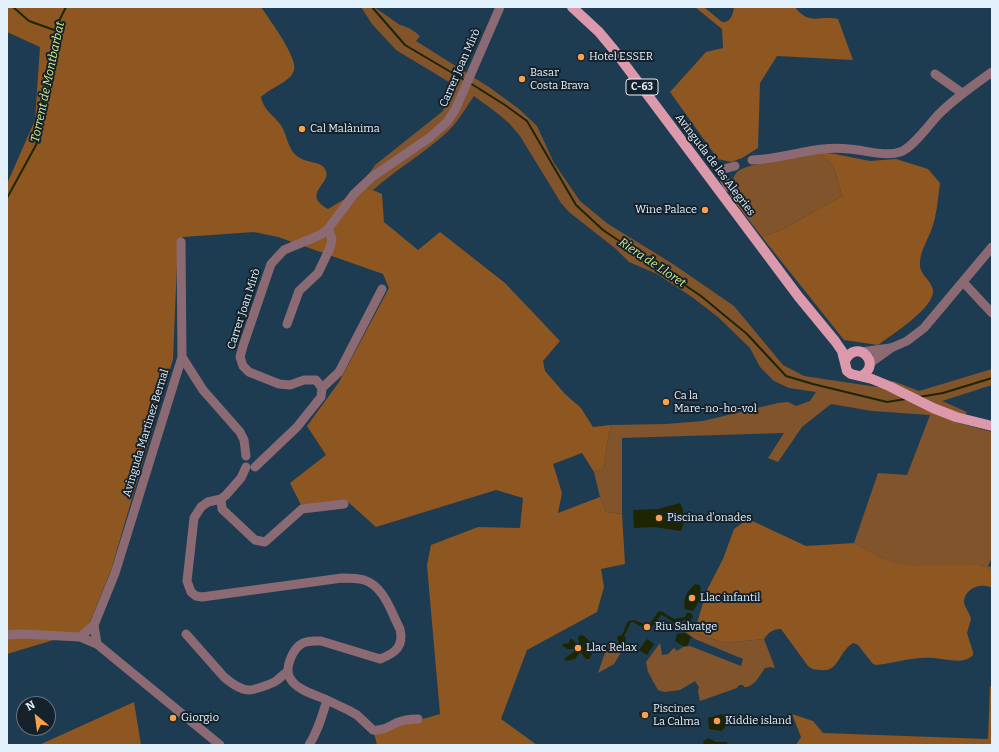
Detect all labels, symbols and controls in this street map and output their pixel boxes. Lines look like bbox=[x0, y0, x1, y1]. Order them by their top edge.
water label: Torrent de Montbarbat bbox=[28, 20, 68, 144]
street label: Carrer Joan Mirò bbox=[437, 27, 483, 109]
place label: Hotel ESSER bbox=[589, 50, 653, 64]
marker: Hotel ESSER bbox=[576, 52, 586, 62]
place label: Basar Costa Brava bbox=[530, 66, 589, 92]
marker: Basar Costa Brava bbox=[517, 74, 527, 84]
road number: C-63 bbox=[626, 79, 658, 95]
street label: Avinguda de les Alegries bbox=[672, 111, 758, 219]
place label: Cal Malànima bbox=[310, 122, 380, 136]
marker: Cal Malànima bbox=[297, 124, 307, 134]
place label: Wine Palace bbox=[635, 203, 697, 217]
marker: Wine Palace bbox=[700, 205, 710, 215]
water label: Riera de Lloret bbox=[616, 235, 688, 291]
street label: Carrer Joan Mirò bbox=[225, 267, 263, 351]
street label: Avinguda Martinez Bernal bbox=[120, 368, 172, 498]
place label: Ca la Mare-no-ho-vol bbox=[674, 389, 757, 415]
marker: Ca la Mare-no-ho-vol bbox=[661, 397, 671, 407]
place label: Piscina d'onades bbox=[667, 511, 752, 525]
marker: Piscina d'onades bbox=[654, 513, 664, 523]
place label: Llac infantil bbox=[700, 591, 760, 605]
marker: Llac infantil bbox=[687, 593, 697, 603]
place label: Riu Salvatge bbox=[655, 620, 717, 634]
marker: Riu Salvatge bbox=[642, 622, 652, 632]
place label: Llac Relax bbox=[586, 641, 637, 655]
marker: Llac Relax bbox=[573, 643, 583, 653]
north arrow bbox=[16, 696, 56, 736]
text: N bbox=[24, 698, 37, 714]
place label: Piscines La Calma bbox=[653, 702, 700, 728]
marker: Piscines La Calma bbox=[640, 710, 650, 720]
place label: Giorgio bbox=[181, 711, 219, 725]
marker: Giorgio bbox=[168, 713, 178, 723]
place label: Kiddie island bbox=[725, 714, 791, 728]
marker: Kiddie island bbox=[712, 716, 722, 726]

